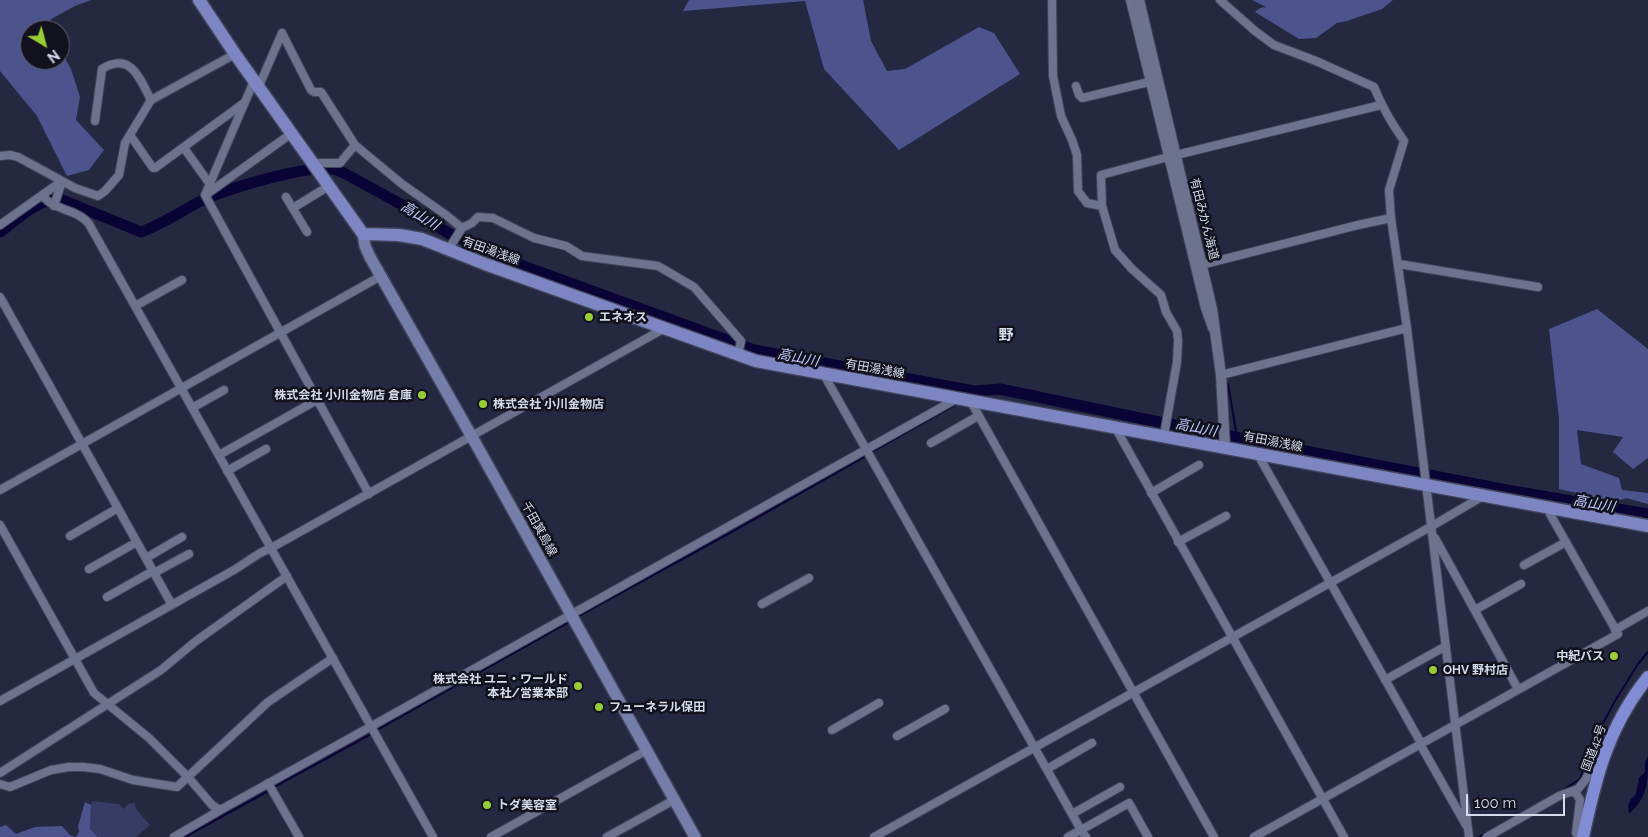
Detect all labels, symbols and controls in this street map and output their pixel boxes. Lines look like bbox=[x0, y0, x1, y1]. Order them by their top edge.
north arrow bbox=[20, 20, 70, 70]
text: N bbox=[44, 47, 63, 66]
street label: 有田みかん海道 bbox=[1187, 177, 1221, 261]
water label: 高山川 bbox=[398, 198, 442, 234]
street label: 有田湯浅線 bbox=[460, 234, 522, 268]
place label: エネオス bbox=[599, 310, 647, 324]
marker: エネオス bbox=[583, 311, 595, 323]
district label: 野 bbox=[999, 326, 1013, 344]
water label: 高山川 bbox=[776, 346, 820, 370]
street label: 有田湯浅線 bbox=[844, 357, 906, 381]
place label: 株式会社 小川金物店 倉庫 bbox=[274, 388, 412, 402]
marker: 株式会社 小川金物店 倉庫 bbox=[416, 389, 428, 401]
place label: 株式会社 小川金物店 bbox=[493, 397, 604, 411]
marker: 株式会社 小川金物店 bbox=[477, 398, 489, 410]
water label: 高山川 bbox=[1174, 416, 1218, 440]
street label: 有田湯浅線 bbox=[1242, 429, 1304, 455]
water label: 高山川 bbox=[1572, 492, 1616, 516]
street label: 千田箕島線 bbox=[518, 499, 560, 559]
place label: 中紀バス bbox=[1556, 649, 1604, 663]
marker: 中紀バス bbox=[1608, 650, 1620, 662]
place label: OHV 野村店 bbox=[1443, 663, 1508, 677]
marker: OHV 野村店 bbox=[1427, 664, 1439, 676]
place label: 株式会社 ユニ・ワールド 本社/営業本部 bbox=[433, 672, 568, 700]
marker: 株式会社 ユニ・ワールド 本社/営業本部 bbox=[572, 680, 584, 692]
place label: フューネラル保田 bbox=[609, 700, 705, 714]
marker: フューネラル保田 bbox=[593, 701, 605, 713]
street label: 国道42号 bbox=[1579, 723, 1609, 773]
scale bar bbox=[1468, 784, 1567, 816]
text: 100 m bbox=[1474, 794, 1516, 812]
place label: トダ美容室 bbox=[497, 798, 557, 812]
marker: トダ美容室 bbox=[481, 799, 493, 811]

